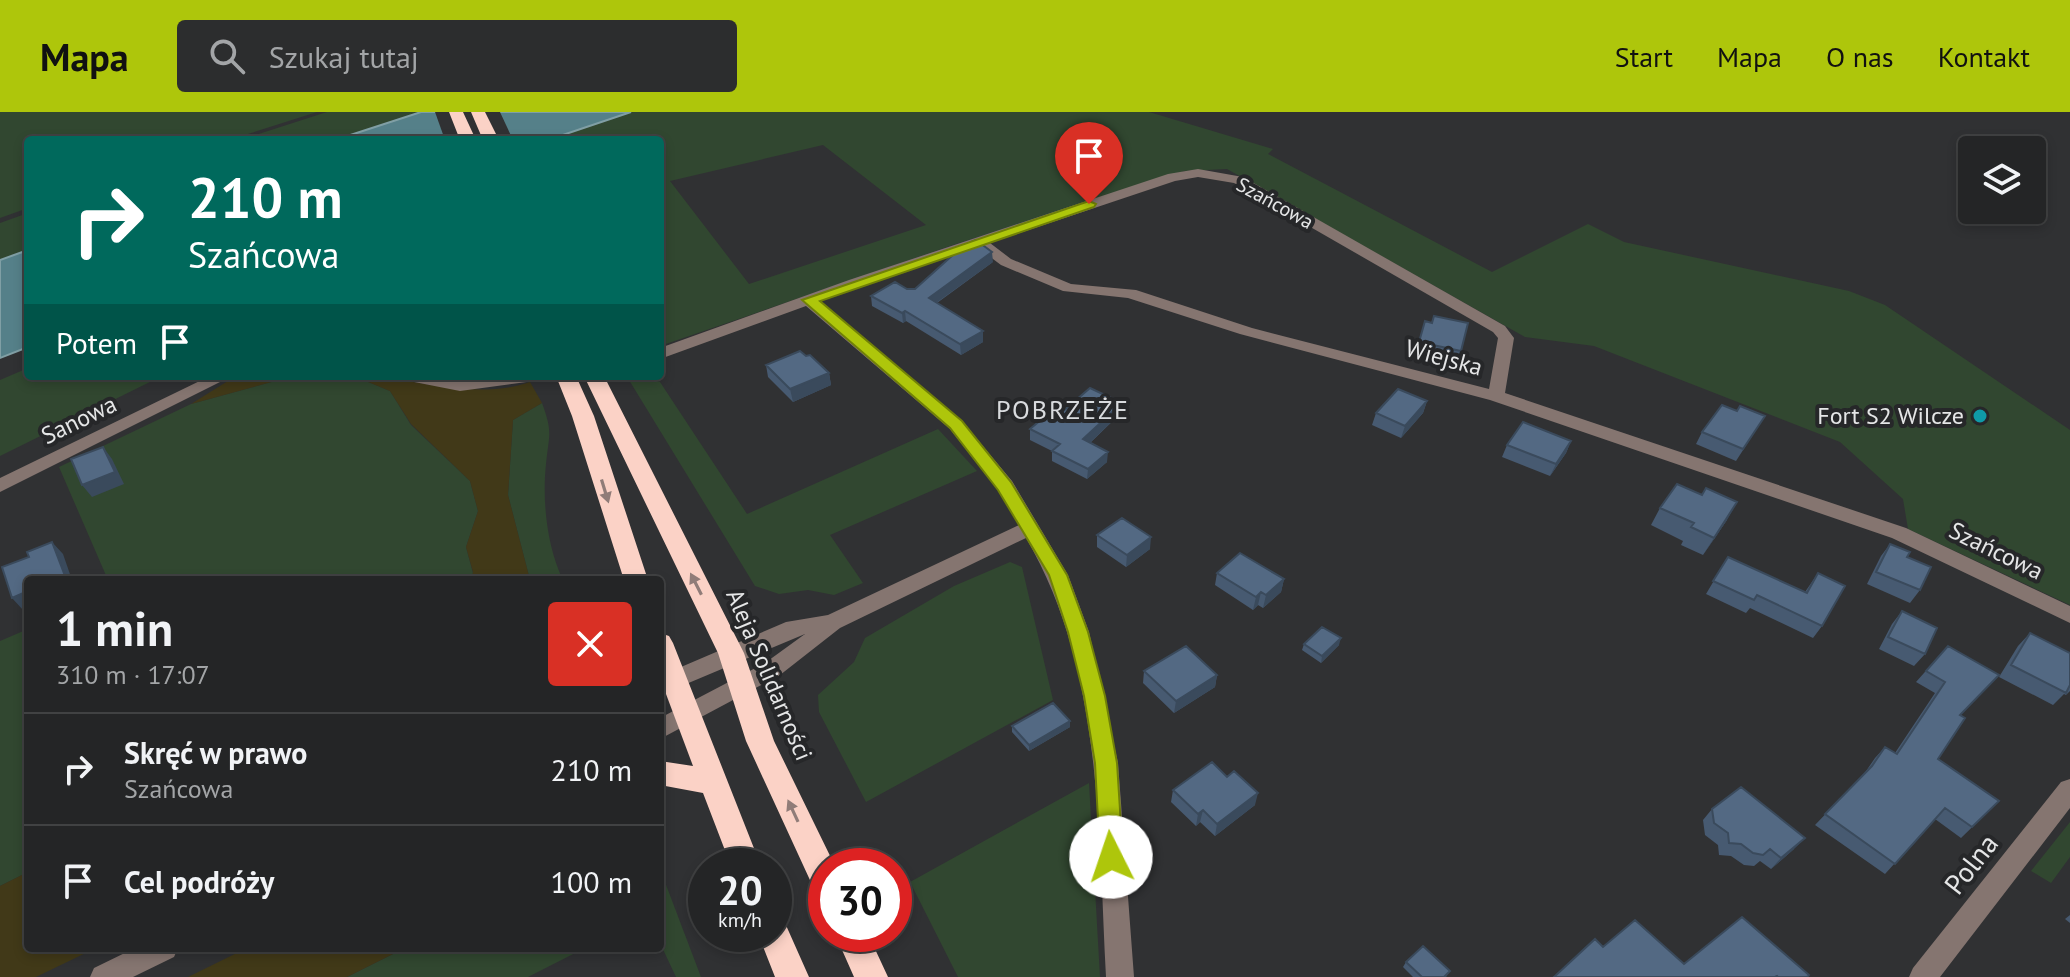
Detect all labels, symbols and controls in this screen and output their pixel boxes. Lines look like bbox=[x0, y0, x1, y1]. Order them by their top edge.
search box bbox=[177, 20, 737, 92]
text: Mapa bbox=[40, 32, 129, 81]
icon: search bbox=[205, 34, 249, 78]
text: Szukaj tutaj bbox=[269, 37, 419, 76]
text: Start bbox=[1615, 38, 1673, 75]
text: Mapa bbox=[1717, 38, 1782, 75]
text: O nas bbox=[1826, 38, 1894, 75]
text: Kontakt bbox=[1938, 38, 2030, 75]
pin bbox=[1055, 122, 1123, 204]
icon: arrive bbox=[1067, 134, 1111, 178]
map controls bbox=[1958, 136, 2046, 224]
button: layers bbox=[1958, 136, 2046, 224]
text: 210 m bbox=[188, 161, 343, 233]
icon: right bbox=[56, 168, 160, 272]
street label: Szańcowa bbox=[1232, 171, 1318, 235]
text: Szańcowa bbox=[188, 231, 339, 278]
icon: arrive bbox=[153, 320, 197, 364]
text: Potem bbox=[56, 323, 137, 362]
street label: Wiejska bbox=[1402, 332, 1486, 383]
street label: Sanowa bbox=[36, 388, 121, 451]
district label: POBRZEŻE bbox=[996, 393, 1130, 426]
place label: Fort S2 Wilcze bbox=[1817, 400, 1964, 431]
marker: Fort S2 Wilcze bbox=[1971, 407, 1989, 425]
one-way arrow bbox=[599, 479, 612, 503]
street label: Szańcowa bbox=[1944, 514, 2048, 587]
one-way arrow bbox=[689, 572, 703, 595]
street label: Aleja Solidarności bbox=[719, 584, 820, 765]
text: 1 min bbox=[56, 597, 173, 659]
button: close bbox=[548, 602, 632, 686]
text: 310 m · 17:07 bbox=[56, 658, 210, 691]
text: Skręć w prawo bbox=[124, 733, 307, 772]
icon: right bbox=[56, 747, 100, 791]
text: 210 m bbox=[551, 750, 632, 789]
text: Szańcowa bbox=[124, 772, 233, 805]
one-way arrow bbox=[786, 799, 800, 822]
position arrow bbox=[1069, 815, 1153, 899]
street label: Polna bbox=[1935, 826, 2006, 901]
speed limit sign: 30 bbox=[808, 848, 912, 952]
icon: arrive bbox=[56, 859, 100, 903]
text: Cel podróży bbox=[124, 862, 274, 901]
text: 100 m bbox=[551, 862, 632, 901]
text: 20 bbox=[717, 864, 763, 916]
text: km/h bbox=[718, 907, 762, 933]

